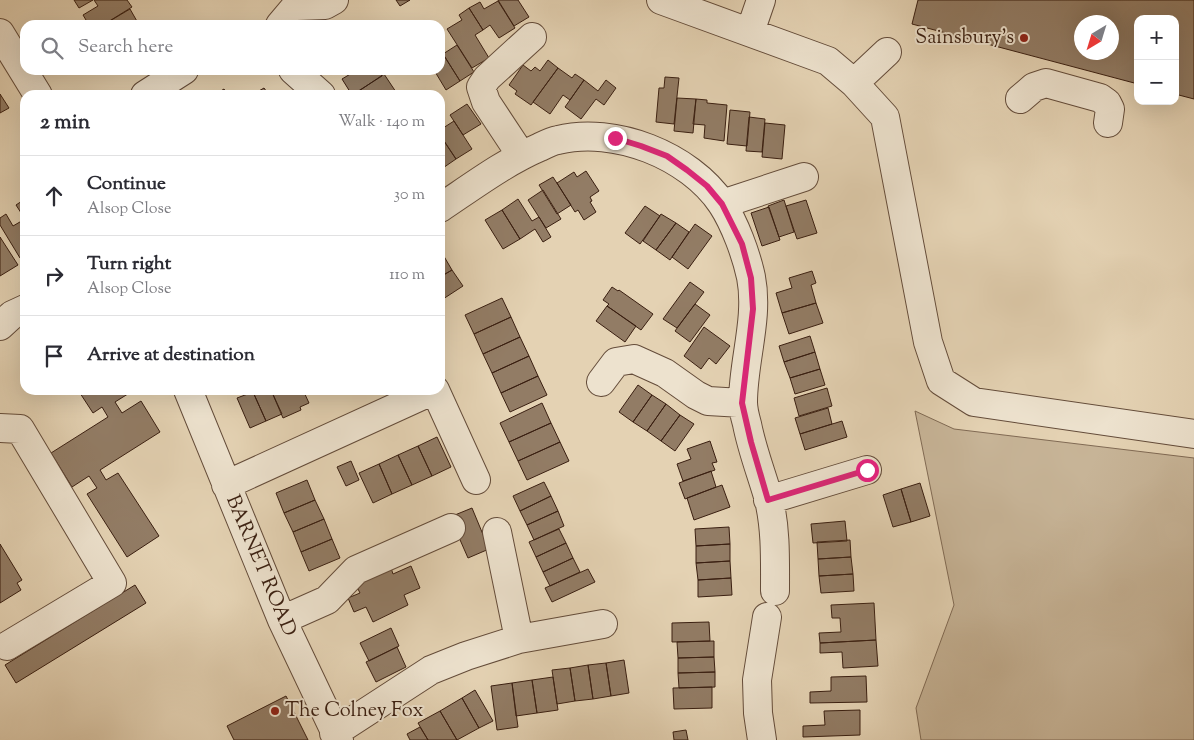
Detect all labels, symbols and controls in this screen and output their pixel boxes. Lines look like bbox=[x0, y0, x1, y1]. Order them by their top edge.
north arrow bbox=[1074, 15, 1119, 60]
map controls bbox=[1134, 15, 1179, 105]
button: + bbox=[1134, 15, 1179, 60]
search box bbox=[20, 20, 445, 75]
place label: Sainsbury's bbox=[915, 24, 1014, 53]
marker: Sainsbury's bbox=[1018, 32, 1030, 44]
icon: search bbox=[38, 34, 66, 62]
text: Search here bbox=[78, 34, 173, 61]
button: − bbox=[1134, 60, 1179, 105]
text: 2 min bbox=[40, 108, 90, 138]
text: Walk · 140 m bbox=[338, 111, 425, 134]
route end bbox=[604, 127, 627, 150]
text: Continue bbox=[87, 171, 166, 198]
icon: ahead bbox=[40, 182, 68, 210]
text: 30 m bbox=[394, 184, 425, 207]
text: Alsop Close bbox=[87, 198, 171, 221]
text: Turn right bbox=[87, 251, 171, 278]
icon: right bbox=[40, 262, 68, 290]
text: 110 m bbox=[389, 264, 425, 287]
text: Alsop Close bbox=[87, 278, 171, 301]
icon: arrive bbox=[40, 342, 68, 370]
text: Arrive at destination bbox=[87, 342, 255, 369]
route start bbox=[856, 459, 879, 482]
street label: BARNET ROAD bbox=[217, 491, 303, 641]
place label: The Colney Fox bbox=[285, 697, 424, 726]
marker: The Colney Fox bbox=[269, 705, 281, 717]

